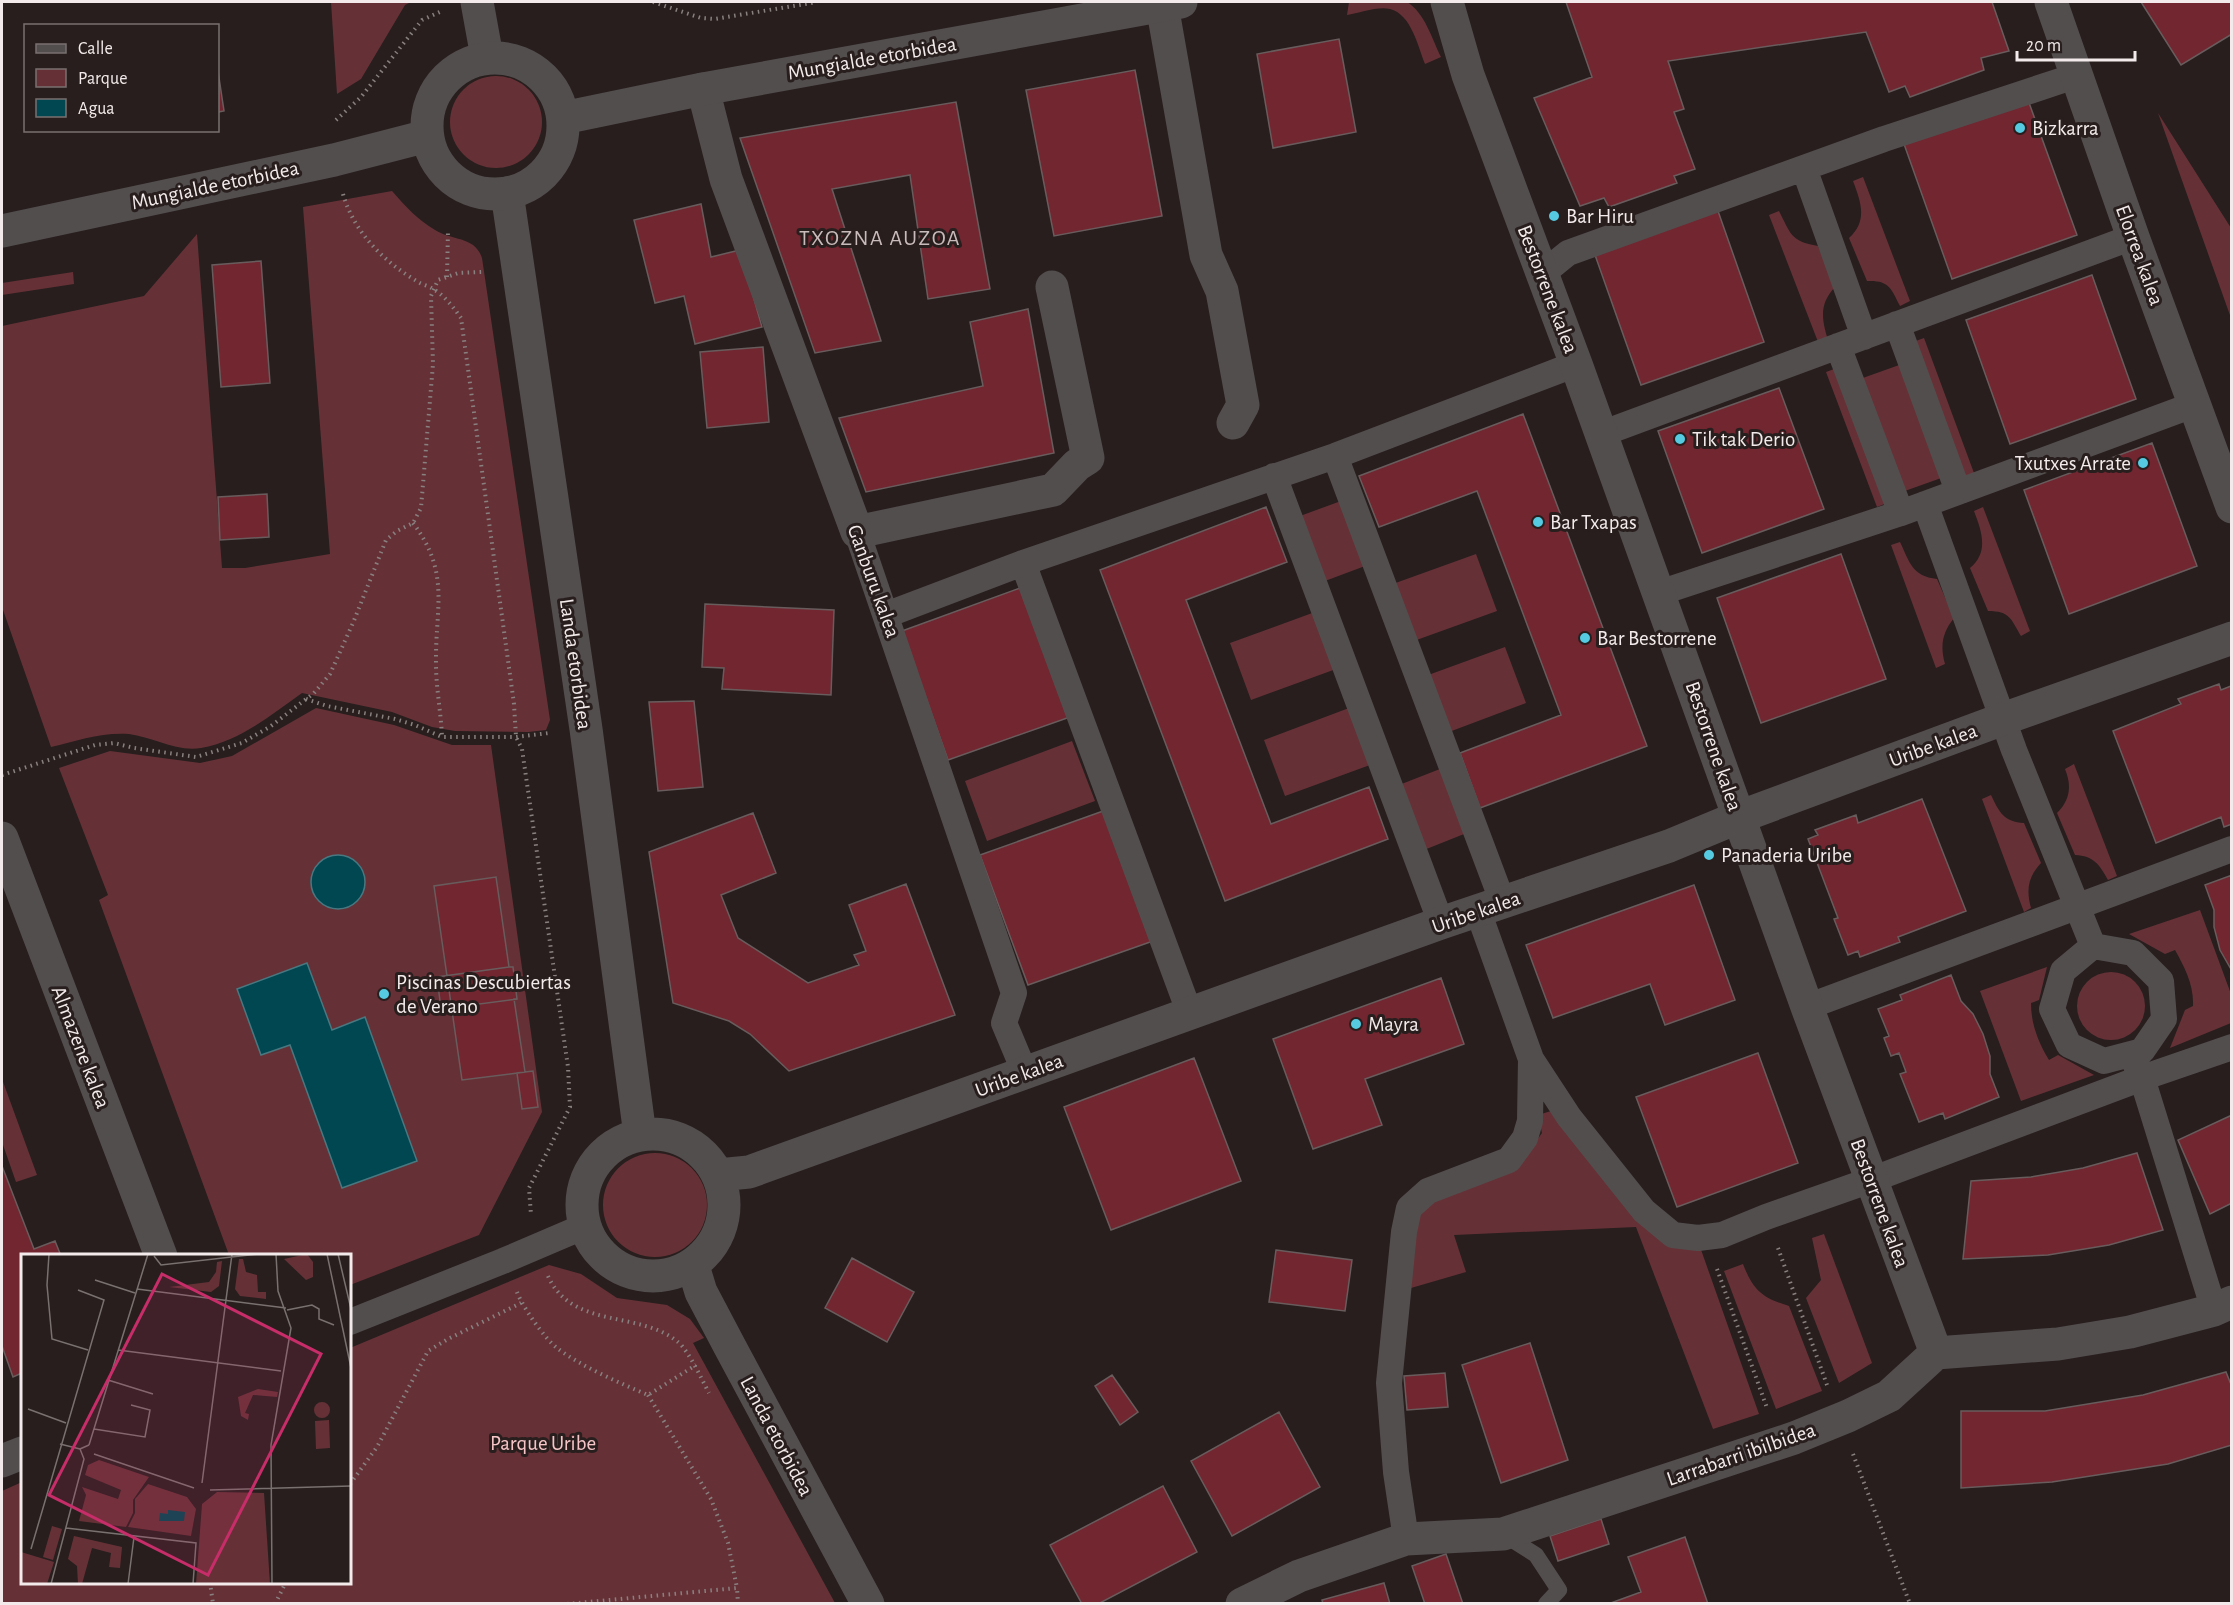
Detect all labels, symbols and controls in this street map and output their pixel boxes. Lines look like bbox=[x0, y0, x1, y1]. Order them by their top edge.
legend bbox=[24, 24, 219, 132]
scale bar bbox=[2017, 24, 2136, 62]
street label: Mungialde etorbidea bbox=[786, 33, 958, 84]
text: 20 m bbox=[2026, 37, 2061, 55]
text: Calle bbox=[78, 40, 113, 58]
text: Parque bbox=[78, 70, 127, 88]
text: Agua bbox=[78, 100, 115, 118]
place label: Bizkarra bbox=[2032, 118, 2099, 139]
marker: Bizkarra bbox=[2013, 121, 2027, 135]
street label: Mungialde etorbidea bbox=[129, 157, 301, 214]
street label: Elorrea kalea bbox=[2112, 202, 2167, 308]
place label: Bar Hiru bbox=[1566, 206, 1634, 227]
marker: Bar Hiru bbox=[1547, 209, 1561, 223]
street label: Bestorrene kalea bbox=[1513, 222, 1582, 357]
district label: TXOZNA AUZOA bbox=[799, 227, 961, 249]
place label: Tik tak Derio bbox=[1692, 429, 1795, 450]
marker: Tik tak Derio bbox=[1673, 432, 1687, 446]
place label: Txutxes Arrate bbox=[2014, 453, 2131, 474]
marker: Txutxes Arrate bbox=[2136, 456, 2150, 470]
place label: Bar Txapas bbox=[1550, 512, 1637, 533]
marker: Bar Txapas bbox=[1531, 515, 1545, 529]
street label: Ganburu kalea bbox=[843, 522, 904, 641]
street label: Landa etorbidea bbox=[556, 597, 595, 731]
place label: Bar Bestorrene bbox=[1597, 628, 1717, 649]
marker: Bar Bestorrene bbox=[1578, 631, 1592, 645]
street label: Bestorrene kalea bbox=[1682, 679, 1746, 814]
street label: Uribe kalea bbox=[1886, 720, 1980, 771]
place label: Panaderia Uribe bbox=[1721, 845, 1852, 866]
marker: Panaderia Uribe bbox=[1702, 848, 1716, 862]
street label: Uribe kalea bbox=[1429, 887, 1523, 937]
place label: Piscinas Descubiertas de Verano bbox=[396, 972, 571, 1017]
street label: Almazene kalea bbox=[48, 983, 114, 1112]
marker: Piscinas Descubiertas de Verano bbox=[377, 987, 391, 1001]
place label: Mayra bbox=[1368, 1014, 1419, 1035]
marker: Mayra bbox=[1349, 1017, 1363, 1031]
street label: Uribe kalea bbox=[972, 1050, 1066, 1101]
street label: Bestorrene kalea bbox=[1846, 1136, 1913, 1271]
inset map bbox=[21, 1254, 351, 1584]
street label: Landa etorbidea bbox=[736, 1373, 817, 1500]
street label: Larrabarri ibilbidea bbox=[1664, 1419, 1819, 1490]
park label: Parque Uribe bbox=[490, 1433, 596, 1454]

